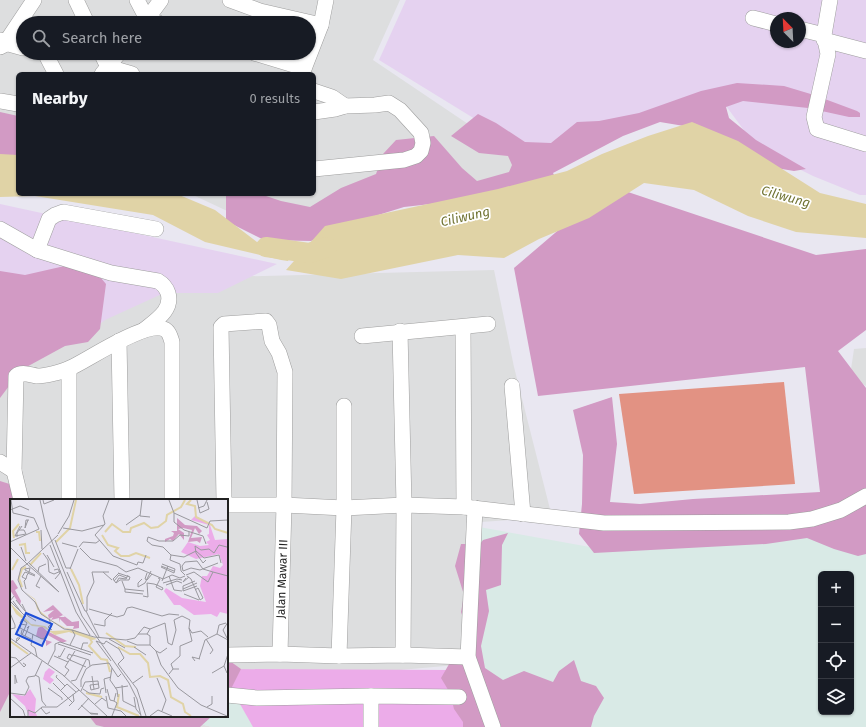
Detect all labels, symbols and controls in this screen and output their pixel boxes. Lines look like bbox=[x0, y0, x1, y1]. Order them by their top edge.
north arrow bbox=[770, 12, 806, 48]
search box bbox=[16, 16, 316, 60]
icon: search bbox=[30, 27, 52, 49]
text: Search here bbox=[62, 29, 142, 47]
text: Nearby bbox=[32, 88, 87, 109]
text: 0 results bbox=[249, 91, 300, 106]
water label: Ciliwung bbox=[760, 182, 812, 211]
water label: Ciliwung bbox=[439, 204, 491, 229]
inset map bbox=[10, 499, 228, 717]
street label: Jalan Mawar III bbox=[274, 539, 290, 619]
map controls bbox=[818, 571, 854, 715]
button: + bbox=[818, 571, 854, 607]
button: − bbox=[818, 607, 854, 643]
button: locate bbox=[818, 643, 854, 679]
button: layers bbox=[818, 679, 854, 715]

